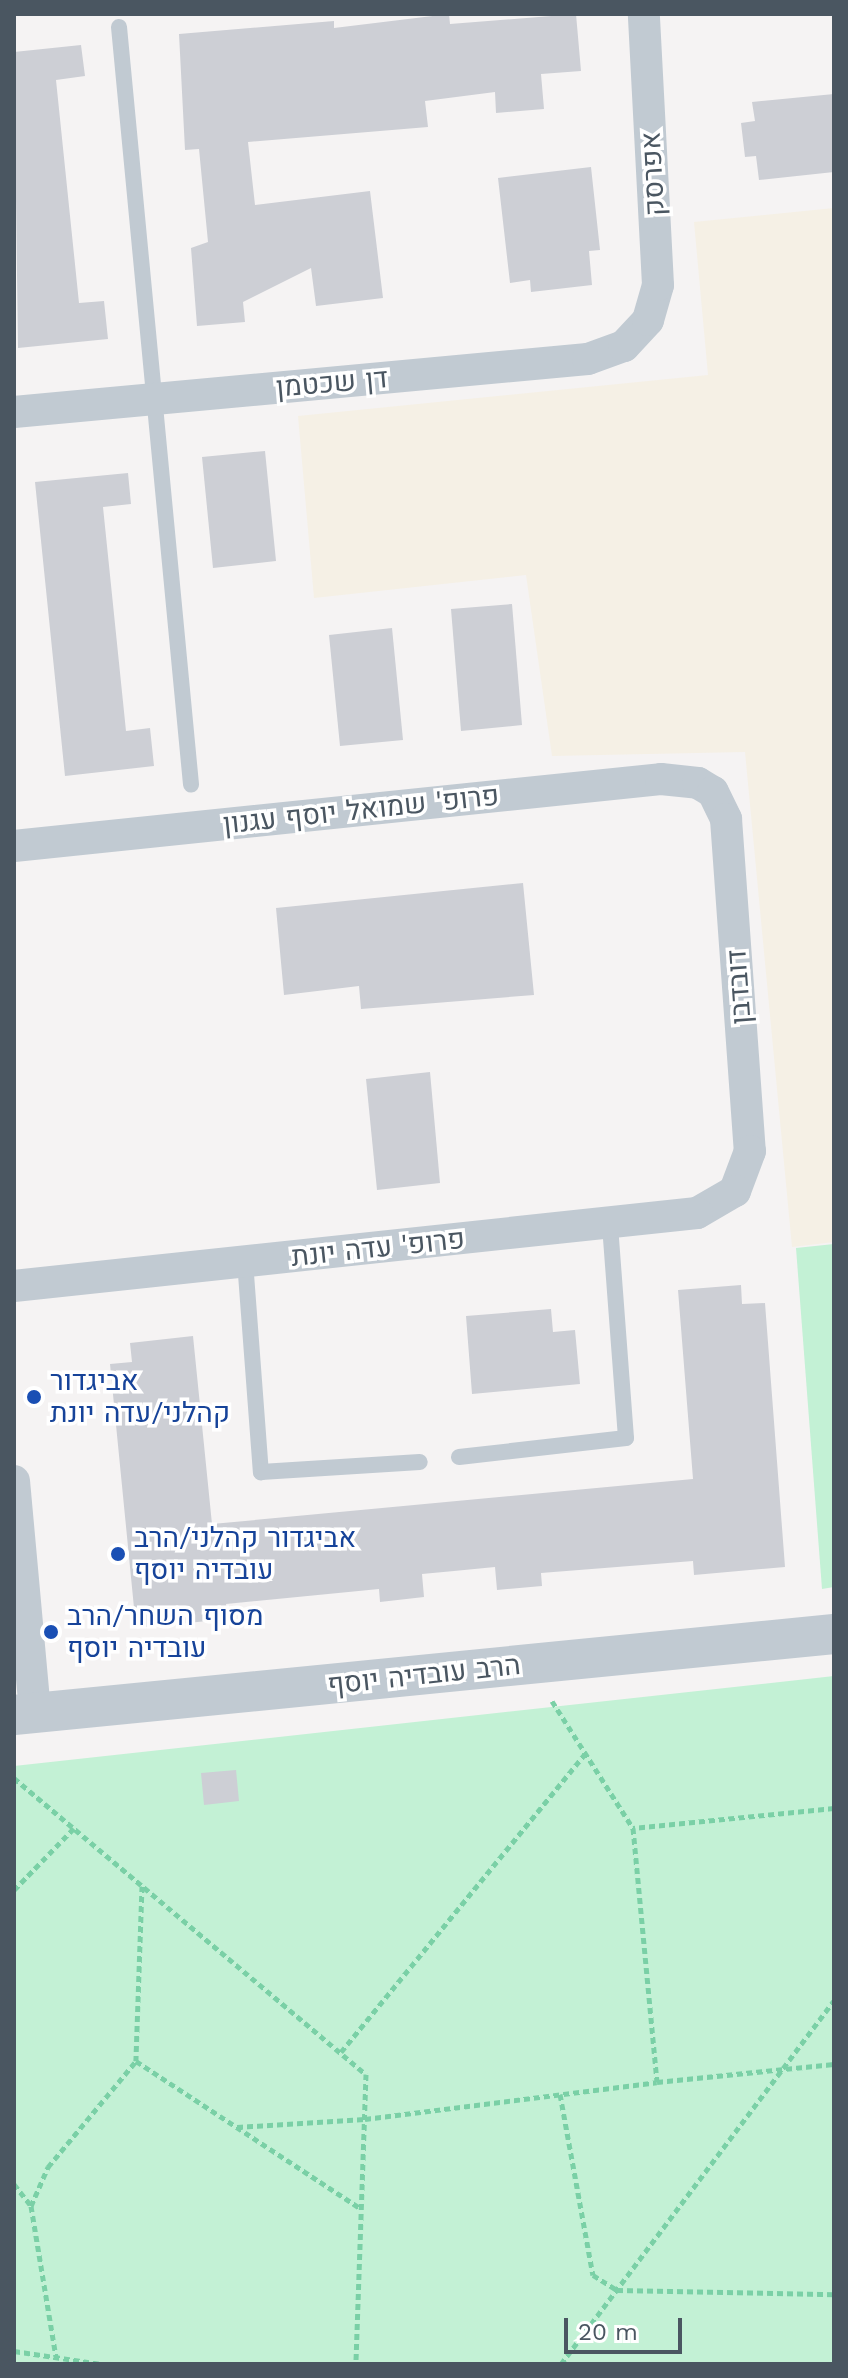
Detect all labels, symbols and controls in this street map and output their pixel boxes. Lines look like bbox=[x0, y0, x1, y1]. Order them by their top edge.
street label: אפרסק bbox=[634, 131, 672, 217]
street label: דן שכטמן bbox=[274, 361, 390, 405]
street label: פרופ' שמואל יוסף עגנון bbox=[221, 779, 501, 841]
street label: דובדבן bbox=[720, 948, 758, 1026]
street label: פרופ' עדה יונת bbox=[290, 1222, 466, 1274]
place label: אביגדור קהלני/עדה יונת bbox=[50, 1364, 230, 1430]
marker: אביגדור קהלני/עדה יונת bbox=[25, 1388, 43, 1406]
place label: אביגדור קהלני/הרב עובדיה יוסף bbox=[134, 1521, 356, 1587]
marker: אביגדור קהלני/הרב עובדיה יוסף bbox=[109, 1545, 127, 1563]
place label: מסוף השחר/הרב עובדיה יוסף bbox=[67, 1599, 264, 1665]
marker: מסוף השחר/הרב עובדיה יוסף bbox=[42, 1623, 60, 1641]
street label: הרב עובדיה יוסף bbox=[326, 1648, 522, 1702]
scale bar bbox=[568, 2302, 686, 2352]
text: 20 m bbox=[578, 2318, 638, 2346]

